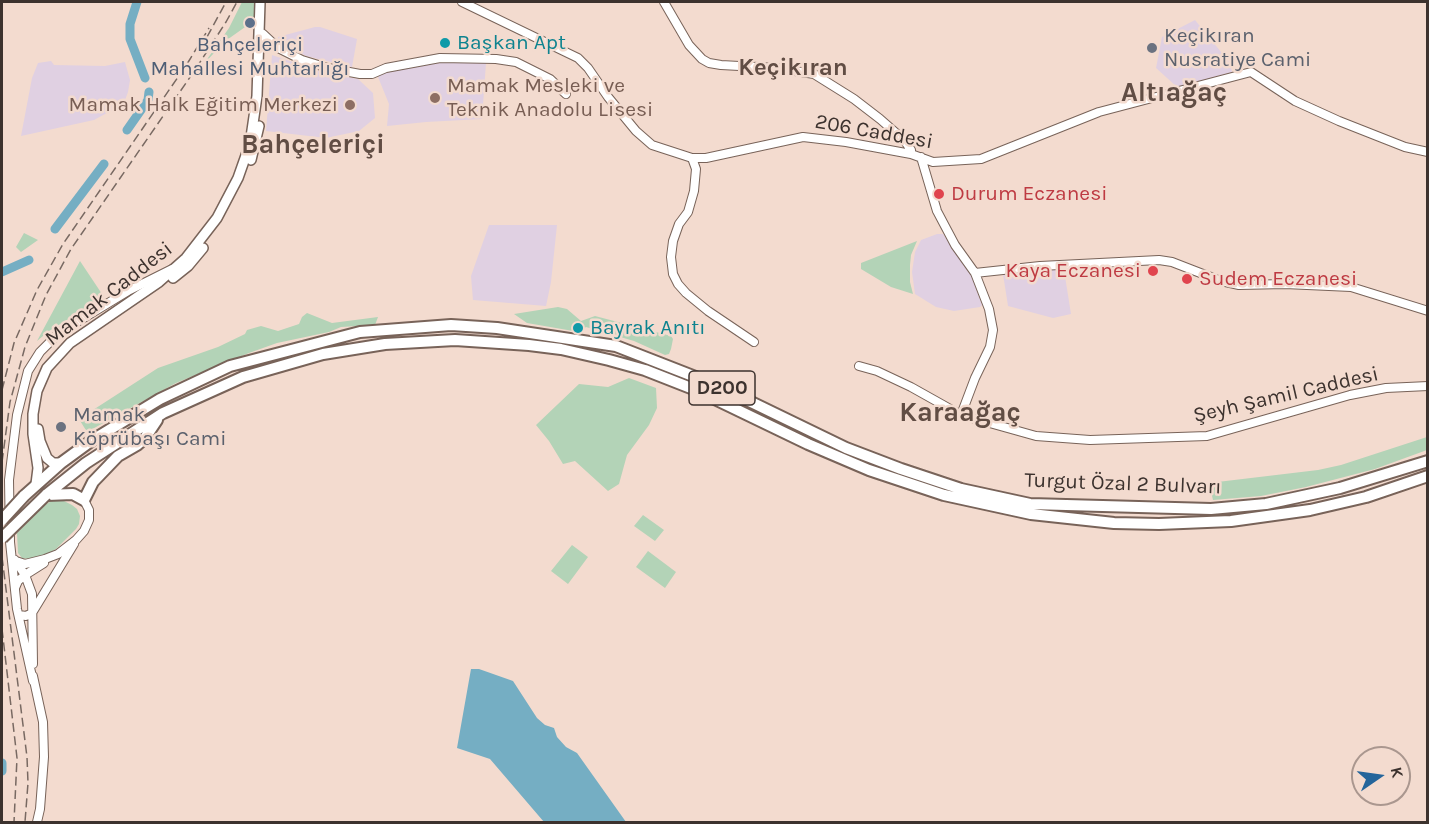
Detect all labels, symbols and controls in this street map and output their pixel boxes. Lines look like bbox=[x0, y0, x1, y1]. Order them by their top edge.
marker: Bahçeleriçi Mahallesi Muhtarlığı bbox=[243, 16, 257, 30]
place label: Keçikıran Nusratiye Cami bbox=[1164, 23, 1311, 73]
place label: Başkan Apt bbox=[457, 30, 566, 56]
place label: Bahçeleriçi Mahallesi Muhtarlığı bbox=[151, 32, 349, 82]
marker: Başkan Apt bbox=[438, 36, 452, 50]
marker: Keçikıran Nusratiye Cami bbox=[1145, 41, 1159, 55]
district label: Keçikıran bbox=[738, 54, 848, 82]
place label: Mamak Mesleki ve Teknik Anadolu Lisesi bbox=[447, 73, 653, 123]
district label: Altıağaç bbox=[1121, 77, 1227, 109]
marker: Mamak Mesleki ve Teknik Anadolu Lisesi bbox=[428, 91, 442, 105]
place label: Mamak Halk Eğitim Merkezi bbox=[69, 92, 338, 118]
marker: Mamak Halk Eğitim Merkezi bbox=[343, 98, 357, 112]
street label: 206 Caddesi bbox=[813, 109, 935, 155]
district label: Bahçeleriçi bbox=[241, 129, 385, 161]
place label: Durum Eczanesi bbox=[951, 181, 1107, 207]
marker: Durum Eczanesi bbox=[932, 187, 946, 201]
street label: Mamak Caddesi bbox=[40, 236, 178, 352]
place label: Kaya Eczanesi bbox=[1005, 258, 1141, 284]
marker: Kaya Eczanesi bbox=[1146, 264, 1160, 278]
place label: Sudem Eczanesi bbox=[1199, 266, 1357, 292]
marker: Sudem Eczanesi bbox=[1180, 272, 1194, 286]
place label: Bayrak Anıtı bbox=[590, 315, 706, 341]
marker: Bayrak Anıtı bbox=[571, 321, 585, 335]
street label: Şeyh Şamil Caddesi bbox=[1191, 361, 1381, 429]
road number: D200 bbox=[689, 371, 755, 405]
district label: Karaağaç bbox=[899, 397, 1021, 429]
place label: Mamak Köprübaşı Cami bbox=[73, 402, 226, 452]
marker: Mamak Köprübaşı Cami bbox=[54, 420, 68, 434]
street label: Turgut Özal 2 Bulvarı bbox=[1024, 468, 1222, 500]
north arrow bbox=[1351, 746, 1411, 806]
text: K bbox=[1387, 765, 1408, 780]

